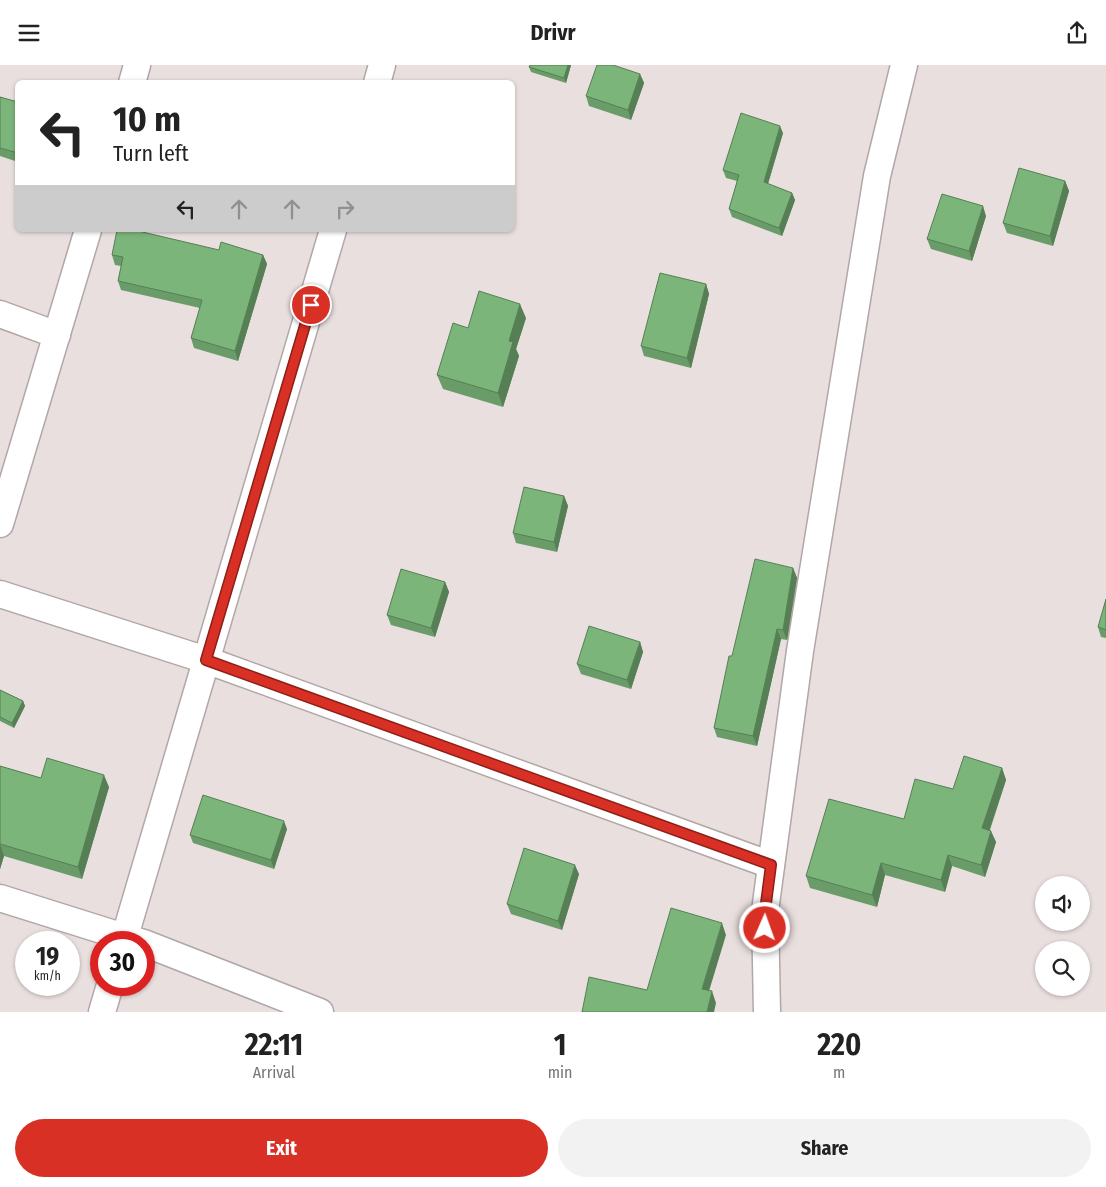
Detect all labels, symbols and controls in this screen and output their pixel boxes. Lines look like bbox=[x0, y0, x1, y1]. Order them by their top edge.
icon: menu bbox=[15, 19, 43, 47]
text: Drivr bbox=[530, 19, 576, 46]
icon: share bbox=[1063, 19, 1091, 47]
text: 10 m bbox=[113, 98, 181, 140]
icon: left bbox=[30, 100, 95, 165]
text: Turn left bbox=[113, 140, 189, 167]
icon: left bbox=[172, 195, 200, 223]
icon: ahead bbox=[225, 195, 253, 223]
icon: ahead bbox=[278, 195, 306, 223]
icon: right bbox=[331, 195, 359, 223]
pin bbox=[290, 284, 332, 326]
icon: arrive bbox=[297, 291, 325, 319]
map controls bbox=[1035, 876, 1090, 996]
button: sound bbox=[1035, 876, 1090, 931]
position arrow bbox=[738, 901, 790, 953]
speed limit sign: 30 bbox=[90, 931, 155, 996]
button: search bbox=[1035, 941, 1090, 996]
text: 19 bbox=[36, 942, 59, 972]
text: km/h bbox=[34, 969, 61, 983]
text: 22:11 bbox=[245, 1027, 303, 1063]
text: 1 bbox=[554, 1027, 567, 1063]
text: 220 bbox=[817, 1027, 861, 1063]
text: Arrival bbox=[253, 1063, 295, 1082]
text: min bbox=[548, 1063, 573, 1082]
text: m bbox=[833, 1063, 845, 1082]
button: Exit bbox=[15, 1119, 548, 1177]
button: Share bbox=[558, 1119, 1091, 1177]

